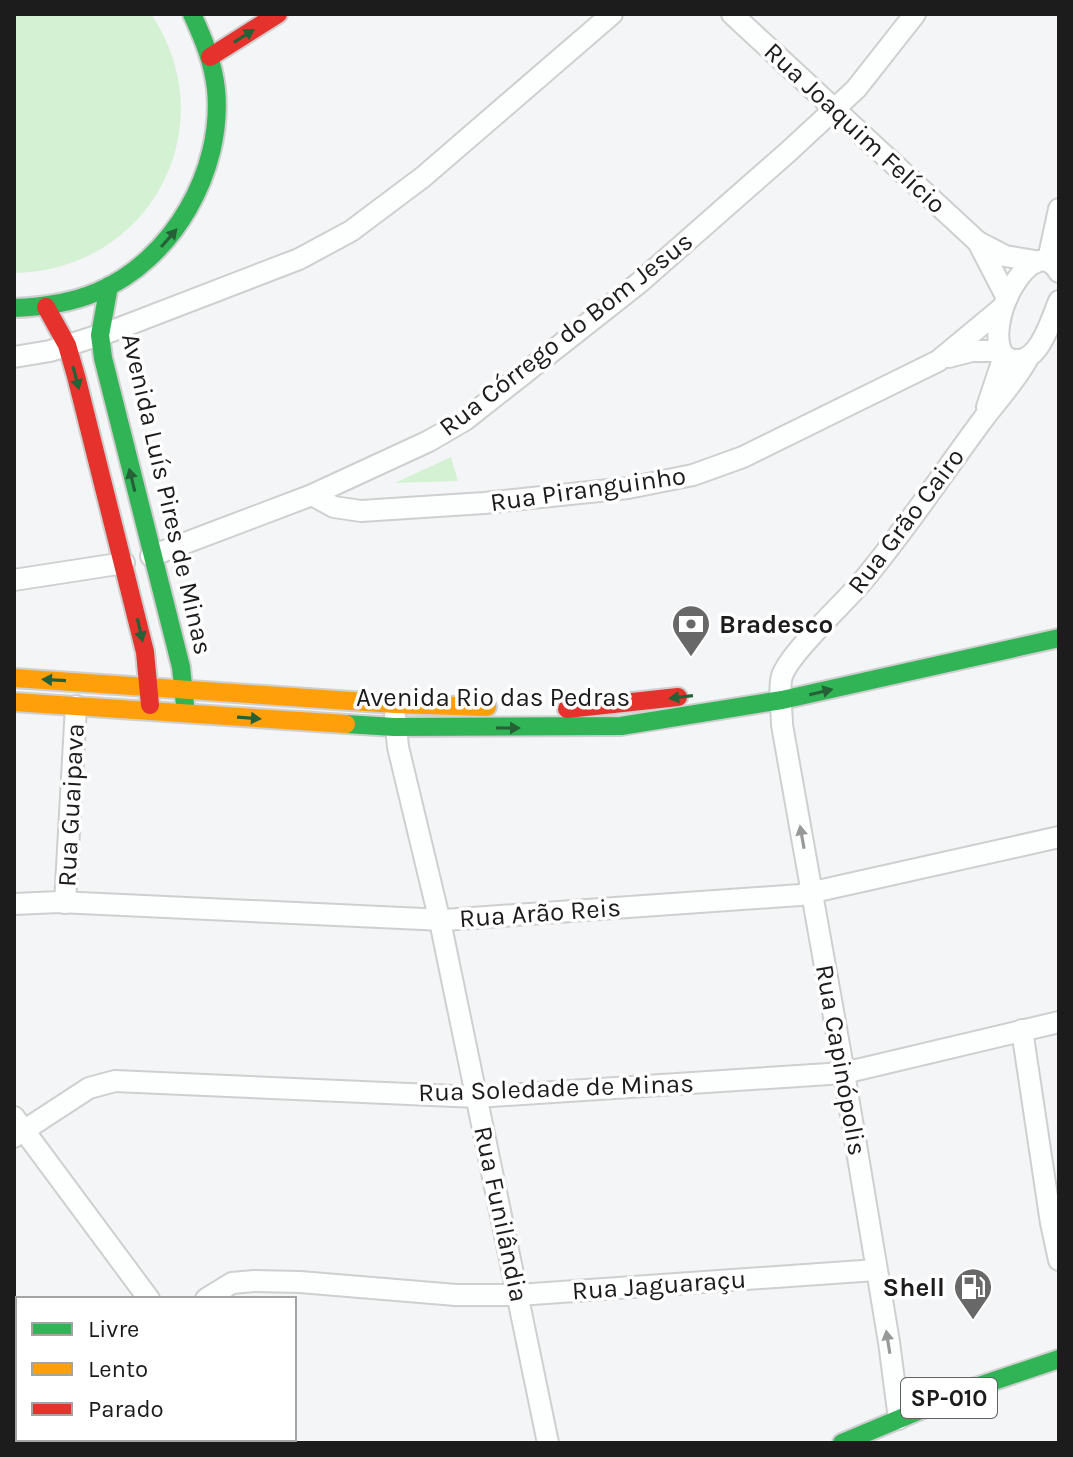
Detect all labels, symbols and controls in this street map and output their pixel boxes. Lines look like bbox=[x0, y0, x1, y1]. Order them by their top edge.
one-way arrow bbox=[234, 28, 255, 43]
street label: Rua Joaquim Felício bbox=[758, 36, 952, 220]
street label: Rua Córrego do Bom Jesus bbox=[433, 225, 699, 443]
one-way arrow bbox=[159, 228, 177, 247]
street label: Avenida Luís Pires de Minas bbox=[115, 330, 219, 658]
one-way arrow bbox=[71, 365, 83, 390]
street label: Rua Grão Cairo bbox=[841, 442, 971, 600]
street label: Rua Piranguinho bbox=[488, 460, 688, 518]
one-way arrow bbox=[126, 467, 138, 492]
bank icon: Bradesco bbox=[670, 603, 712, 658]
place label: Bradesco bbox=[719, 609, 833, 640]
one-way arrow bbox=[134, 618, 147, 643]
one-way arrow bbox=[41, 673, 66, 686]
street label: Avenida Rio das Pedras bbox=[356, 682, 630, 713]
one-way arrow bbox=[809, 685, 834, 697]
one-way arrow bbox=[668, 691, 693, 704]
one-way arrow bbox=[237, 711, 262, 724]
one-way arrow bbox=[496, 722, 521, 734]
street label: Rua Guaipava bbox=[51, 723, 91, 887]
one-way arrow bbox=[795, 825, 807, 850]
street label: Rua Arão Reis bbox=[458, 892, 622, 934]
street label: Rua Capinópolis bbox=[809, 962, 873, 1158]
street label: Rua Soledade de Minas bbox=[418, 1068, 694, 1108]
street label: Rua Funilândia bbox=[467, 1123, 535, 1305]
street label: Rua Jaguaraçu bbox=[571, 1263, 747, 1307]
fuel station icon: Shell bbox=[952, 1266, 994, 1321]
place label: Shell bbox=[883, 1272, 945, 1303]
legend bbox=[16, 1297, 296, 1441]
text: Livre bbox=[88, 1315, 139, 1343]
one-way arrow bbox=[882, 1329, 894, 1354]
text: Lento bbox=[88, 1355, 148, 1383]
road number: SP-010 bbox=[901, 1378, 997, 1418]
text: Parado bbox=[88, 1395, 164, 1423]

